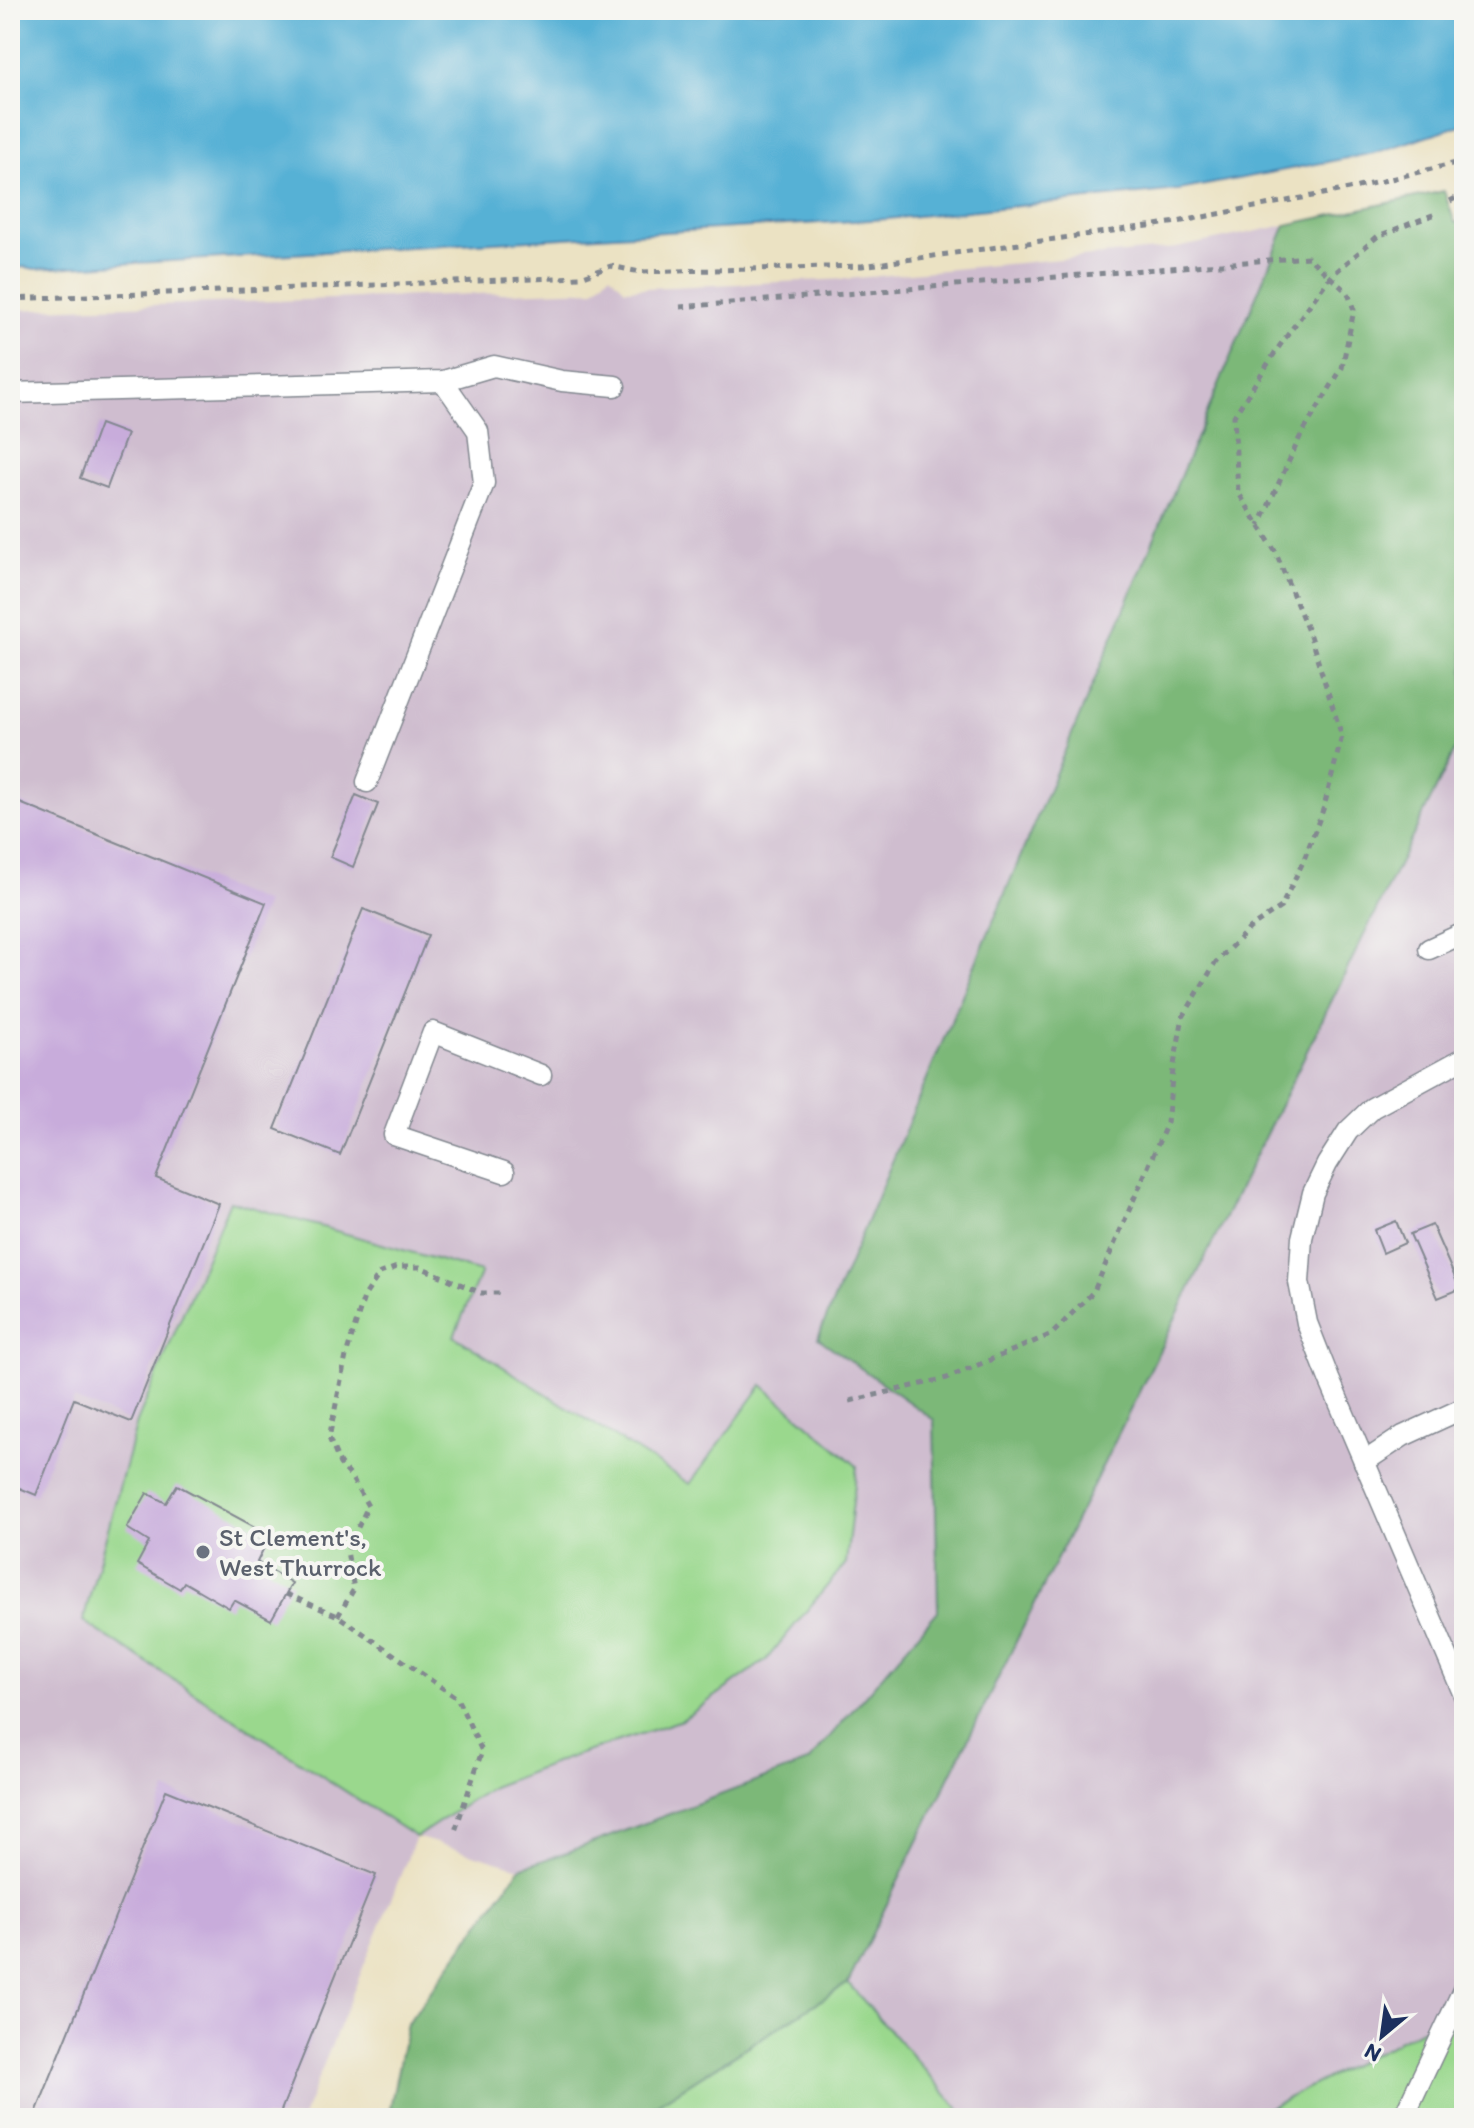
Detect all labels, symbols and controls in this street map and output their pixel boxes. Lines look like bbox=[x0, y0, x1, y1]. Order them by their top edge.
place label: St Clement's, West Thurrock bbox=[219, 1521, 382, 1583]
marker: St Clement's, West Thurrock bbox=[194, 1543, 212, 1561]
north arrow bbox=[1342, 1996, 1422, 2076]
text: N bbox=[1360, 2038, 1386, 2068]

